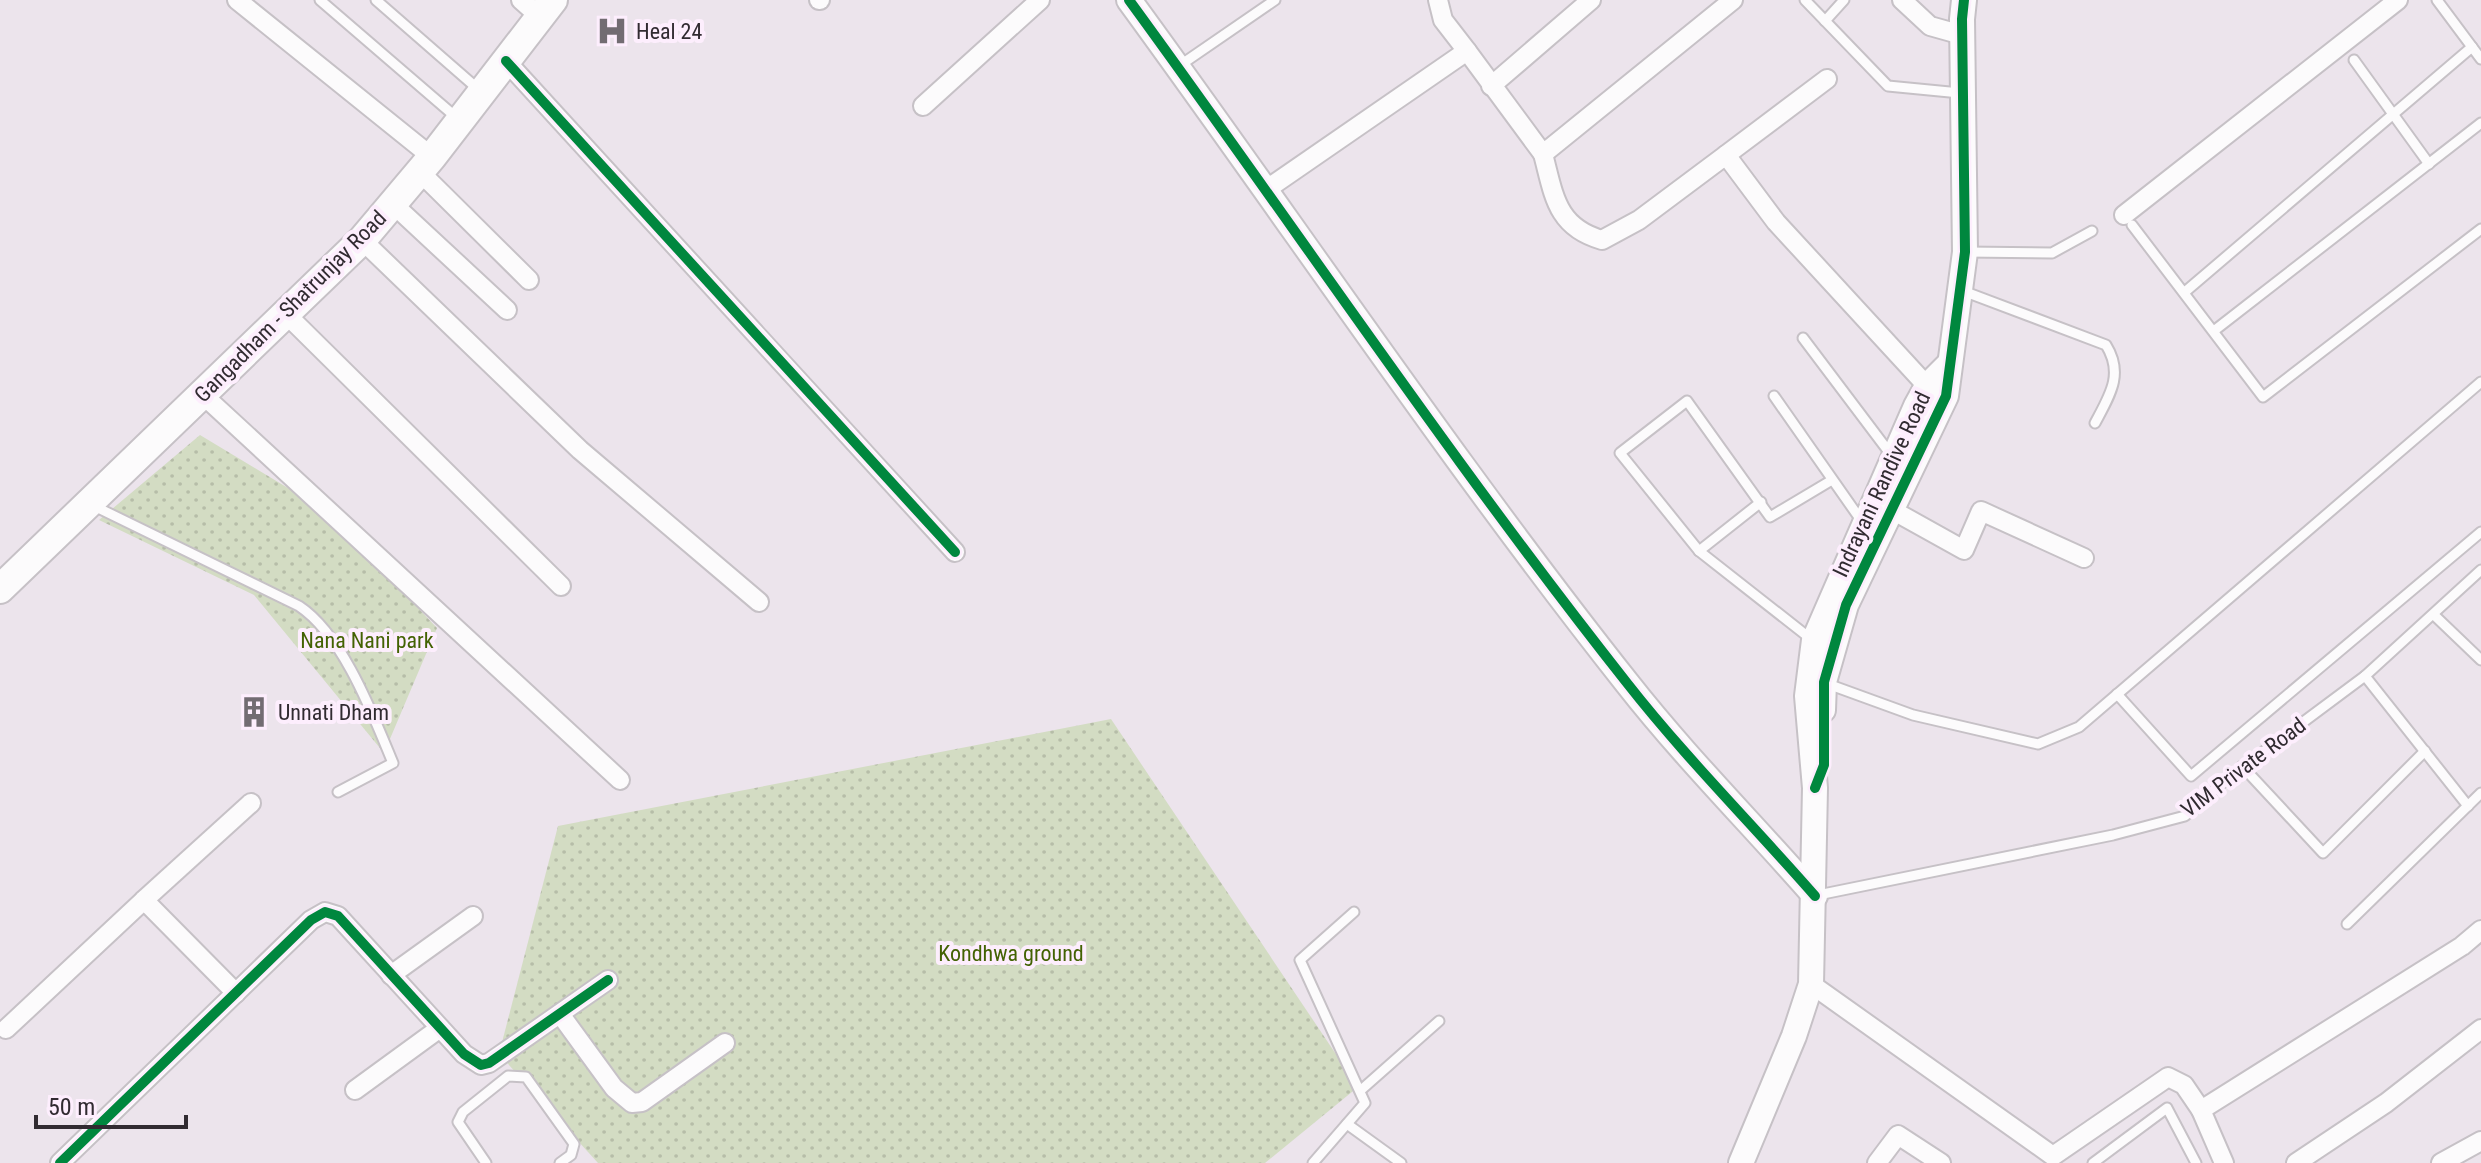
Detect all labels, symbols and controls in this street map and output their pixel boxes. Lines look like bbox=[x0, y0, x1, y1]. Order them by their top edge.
hospital icon: Heal 24 bbox=[595, 14, 629, 48]
place label: Heal 24 bbox=[636, 19, 702, 44]
street label: Gangadham - Shatrunjay Road bbox=[189, 205, 391, 407]
street label: Indrayani Randive Road bbox=[1828, 388, 1935, 581]
park label: Nana Nani park bbox=[300, 628, 434, 653]
building icon: Unnati Dham bbox=[237, 695, 271, 729]
place label: Unnati Dham bbox=[278, 700, 389, 725]
street label: VIM Private Road bbox=[2176, 712, 2310, 822]
park label: Kondhwa ground bbox=[938, 941, 1084, 966]
scale bar bbox=[36, 1079, 186, 1129]
text: 50 m bbox=[48, 1093, 95, 1121]

